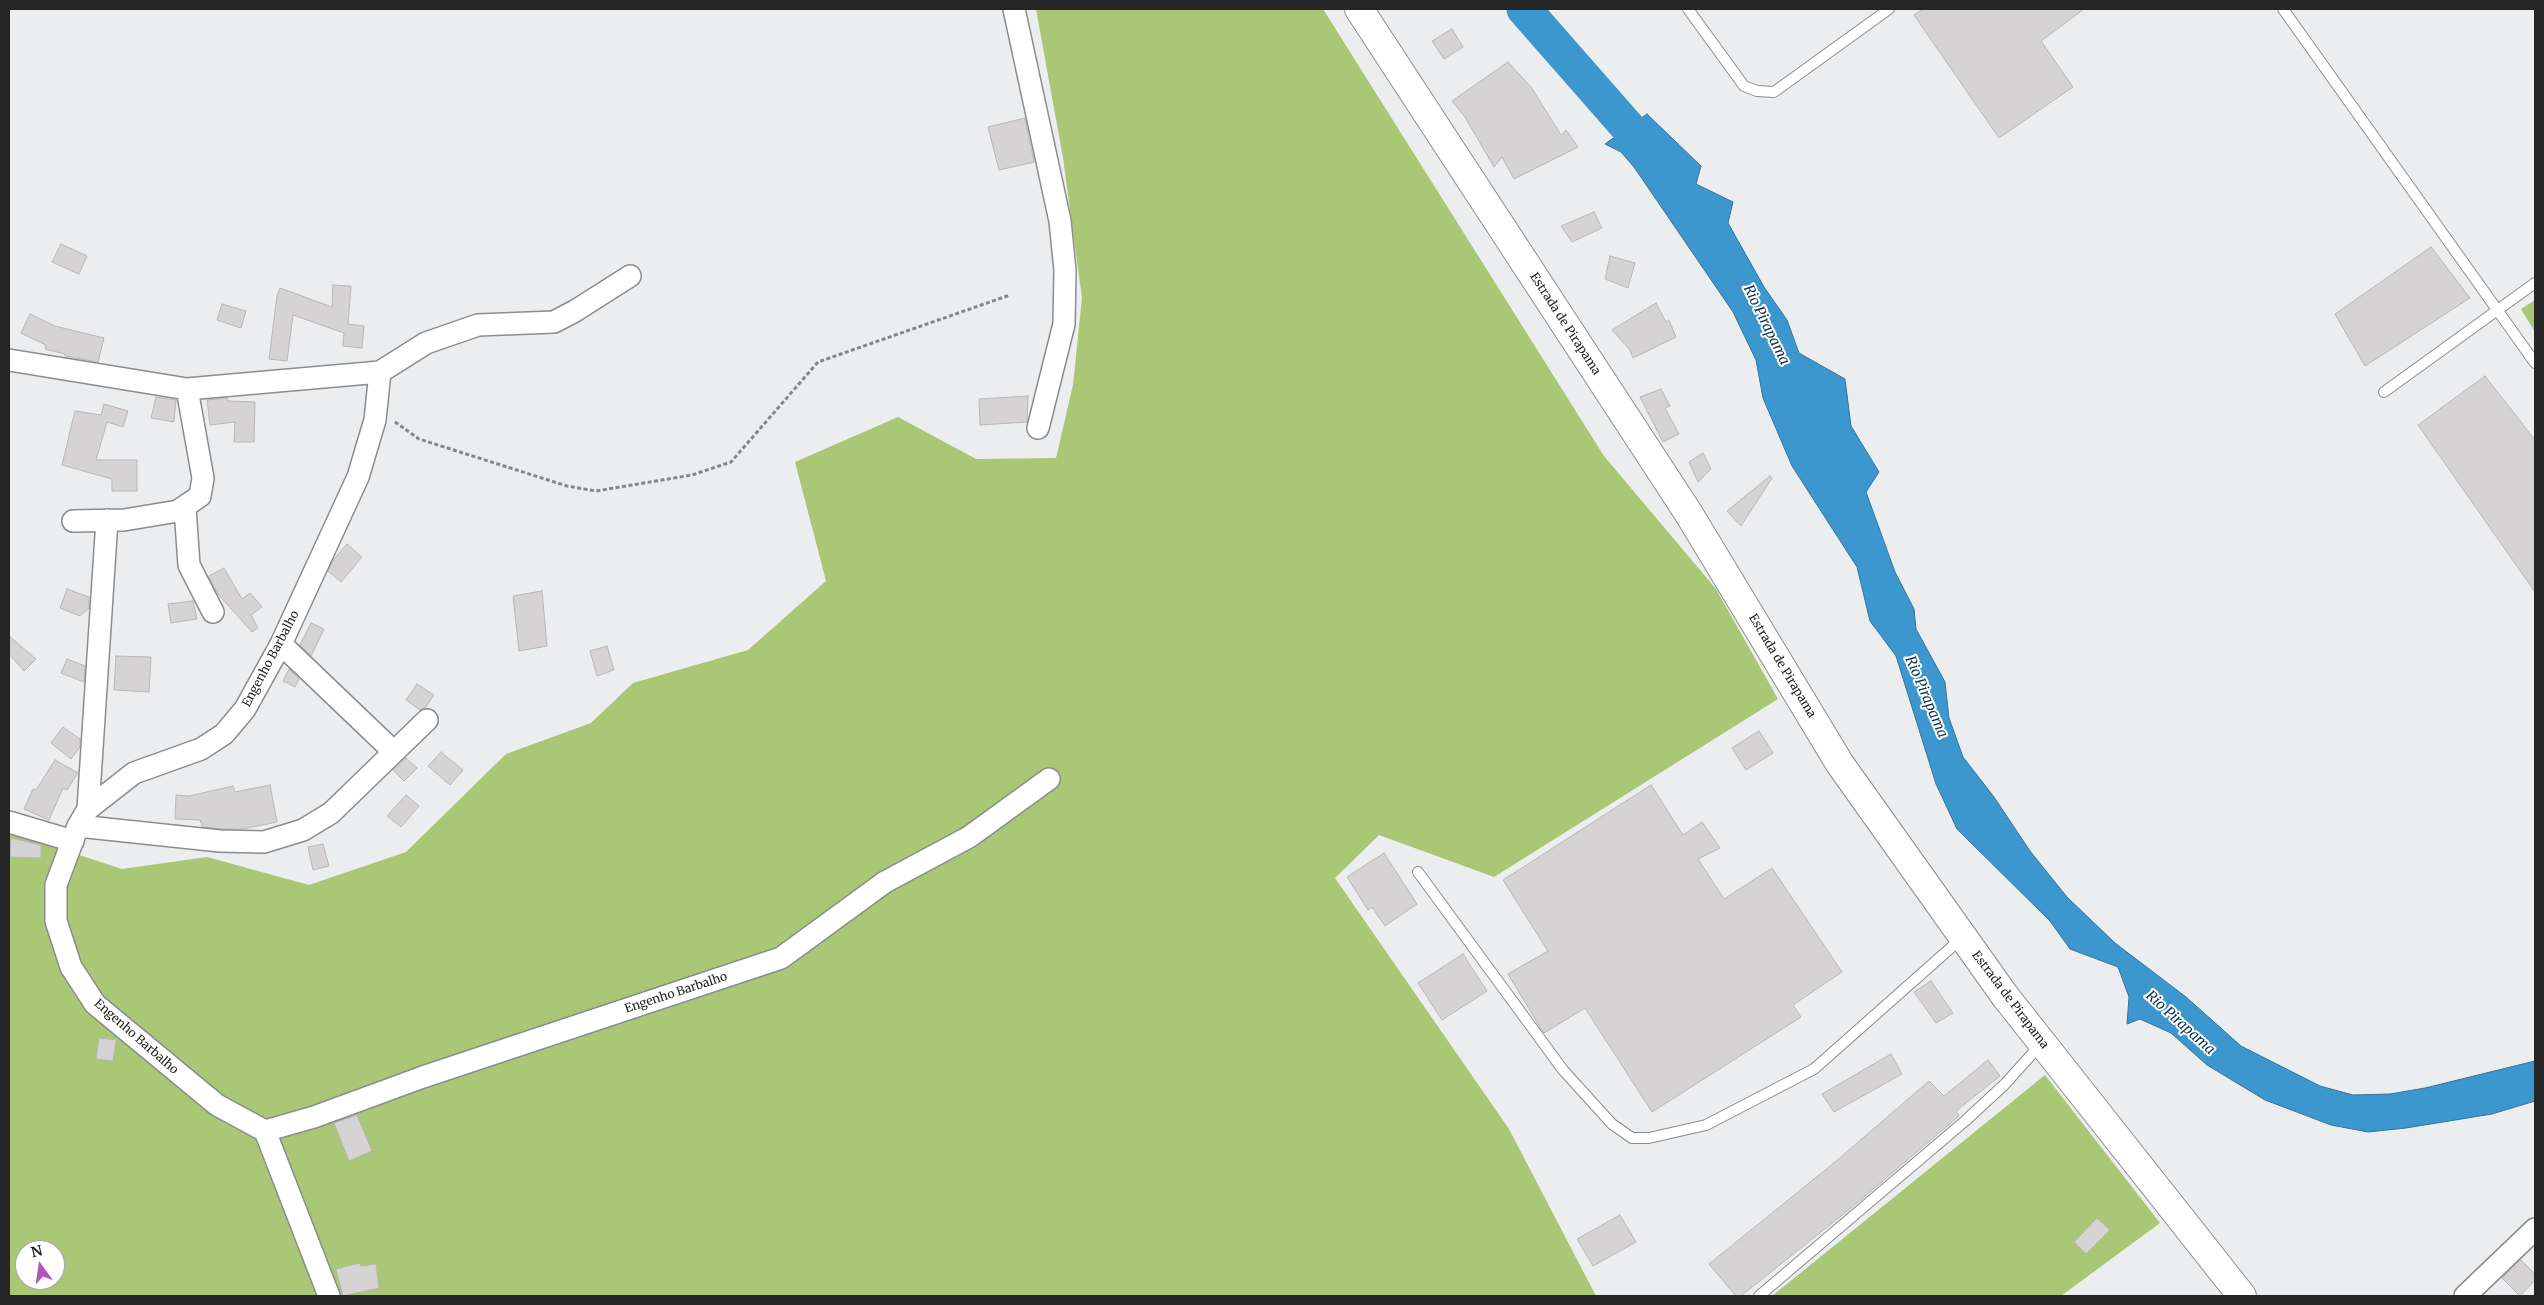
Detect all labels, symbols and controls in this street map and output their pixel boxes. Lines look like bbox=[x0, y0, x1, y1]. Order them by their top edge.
street label: Estrada de Pirapama bbox=[1527, 270, 1603, 378]
water label: Rio Pirapama bbox=[1739, 282, 1793, 368]
street label: Engenho Barbalho bbox=[240, 608, 302, 710]
street label: Estrada de Pirapama bbox=[1745, 611, 1819, 721]
water label: Rio Pirapama bbox=[1901, 654, 1951, 740]
street label: Estrada de Pirapama bbox=[1969, 948, 2051, 1052]
street label: Engenho Barbalho bbox=[623, 970, 729, 1016]
water label: Rio Pirapama bbox=[2142, 988, 2218, 1058]
street label: Engenho Barbalho bbox=[91, 996, 181, 1078]
north arrow bbox=[15, 1240, 65, 1290]
text: N bbox=[29, 1241, 44, 1261]

